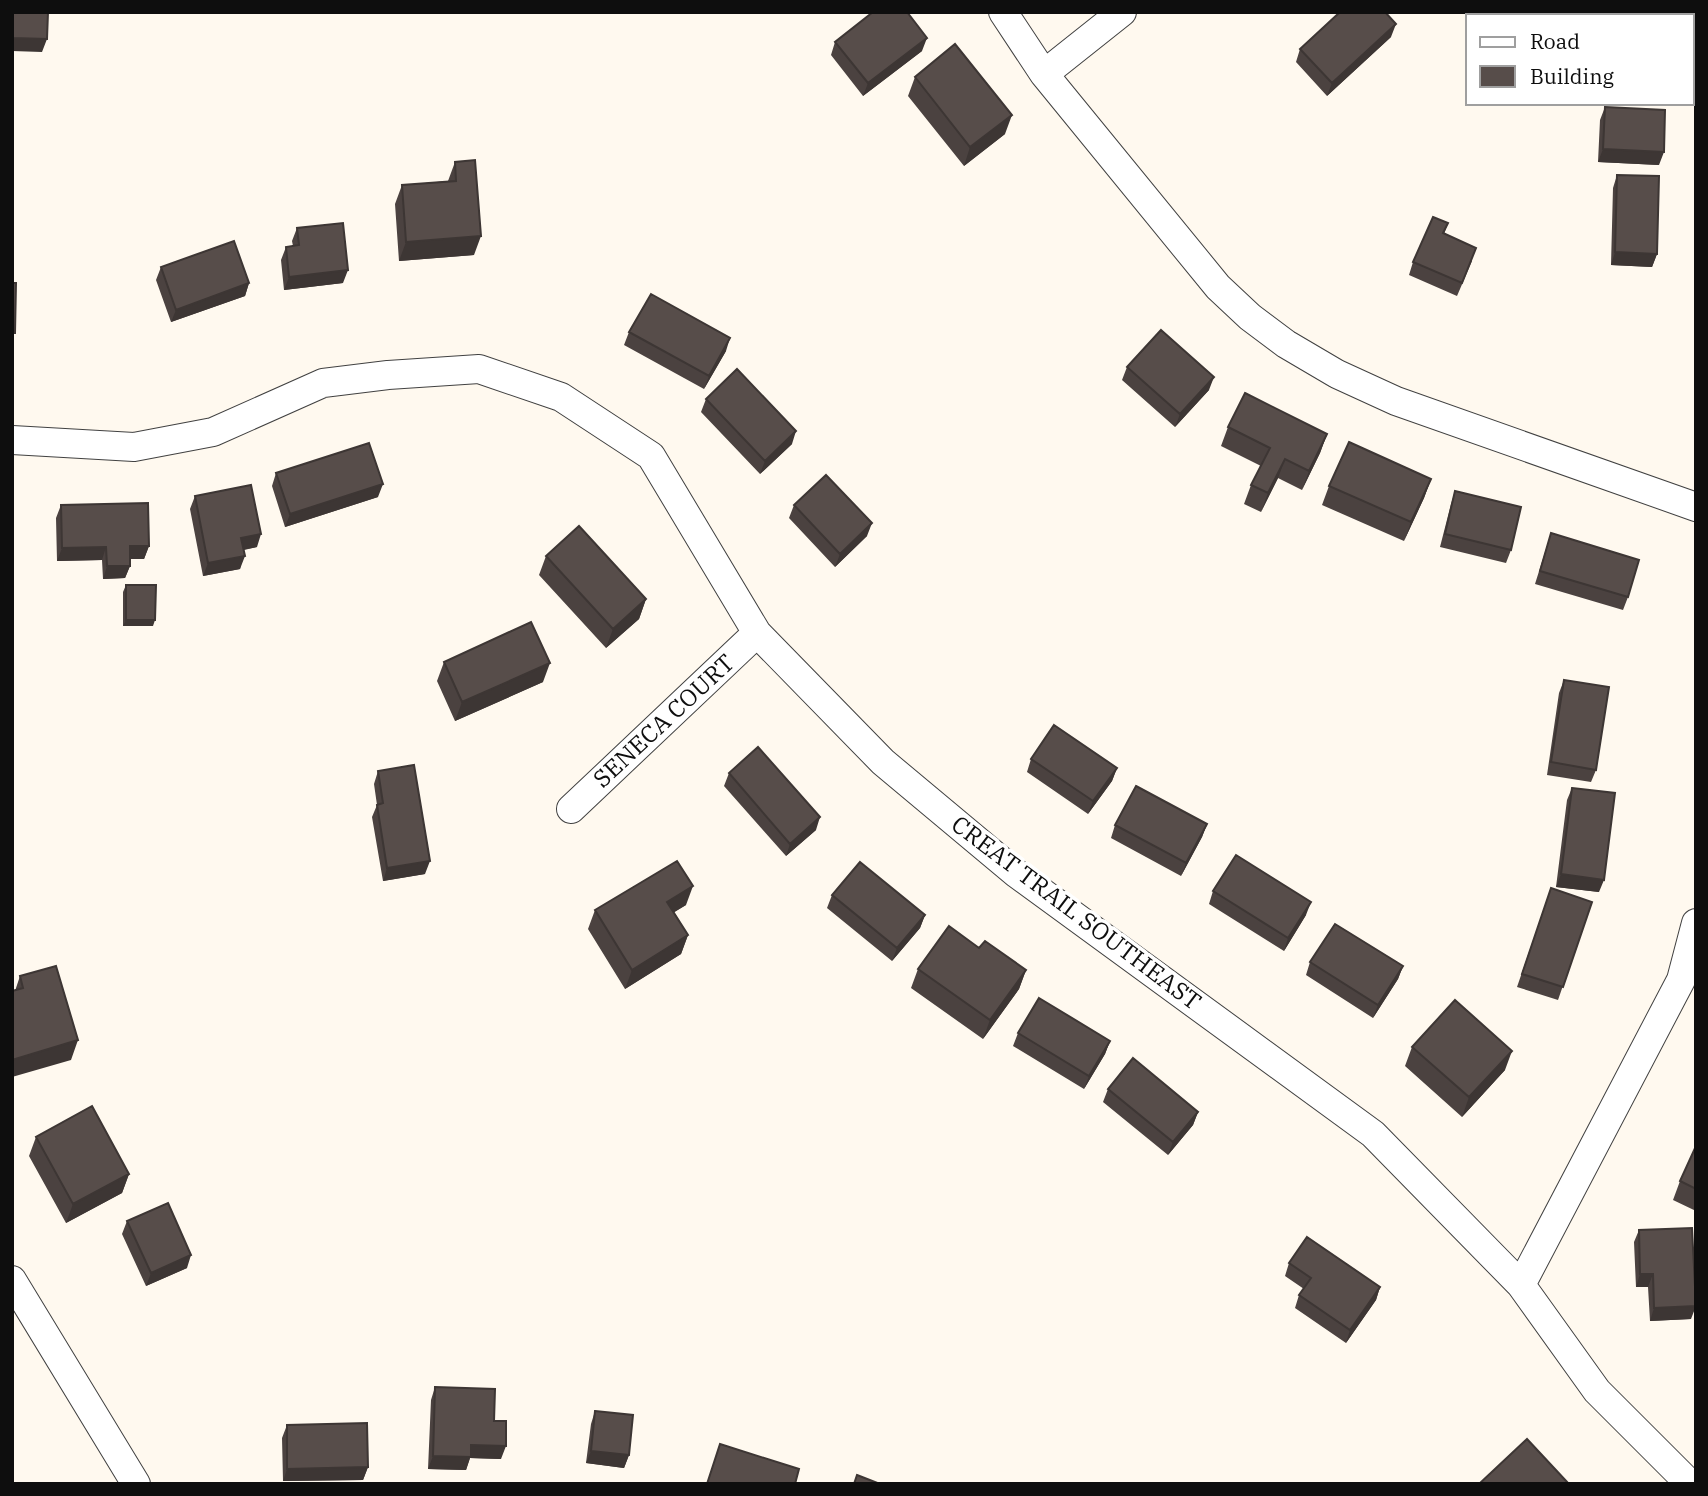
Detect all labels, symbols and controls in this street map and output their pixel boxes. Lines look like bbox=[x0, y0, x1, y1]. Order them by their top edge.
legend bbox=[1466, 14, 1694, 105]
text: Road bbox=[1530, 27, 1580, 55]
text: Building bbox=[1530, 62, 1615, 90]
street label: SENECA COURT bbox=[586, 646, 741, 794]
street label: CREAT TRAIL SOUTHEAST bbox=[945, 808, 1208, 1017]

